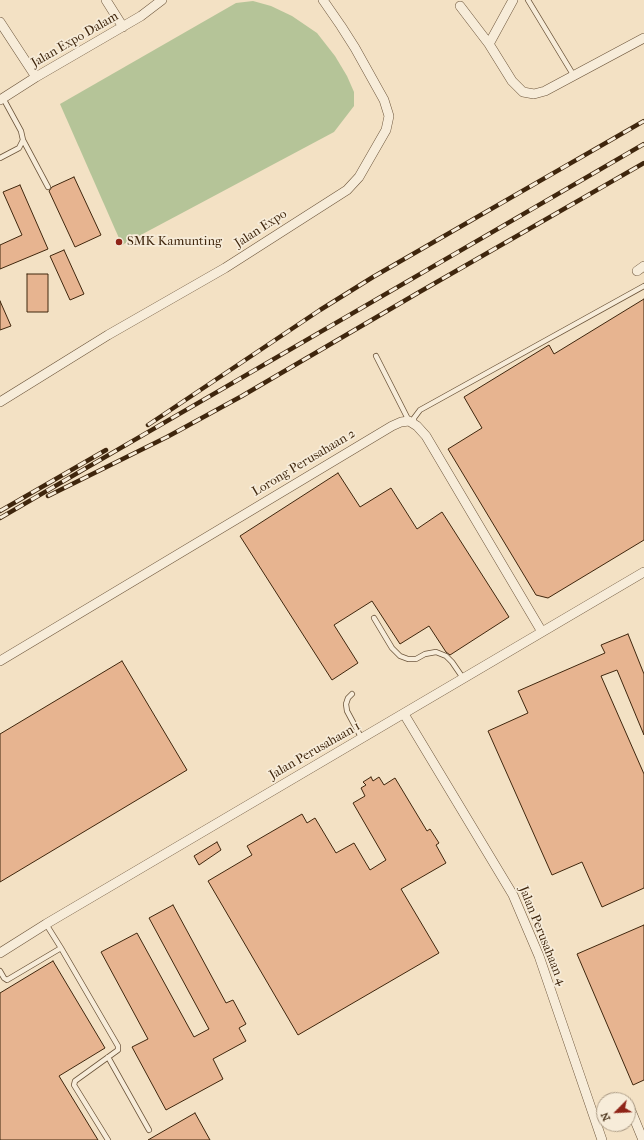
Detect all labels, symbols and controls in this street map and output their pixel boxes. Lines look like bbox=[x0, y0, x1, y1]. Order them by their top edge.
street label: Jalan Expo Dalam bbox=[29, 9, 121, 71]
street label: Jalan Expo bbox=[232, 206, 290, 252]
place label: SMK Kamunting bbox=[127, 234, 222, 250]
marker: SMK Kamunting bbox=[114, 237, 124, 247]
street label: Lorong Perusahaan 2 bbox=[250, 426, 358, 500]
street label: Jalan Perusahaan 1 bbox=[267, 719, 363, 783]
street label: Jalan Perusahaan 4 bbox=[515, 884, 569, 988]
north arrow bbox=[596, 1092, 636, 1132]
text: N bbox=[598, 1110, 613, 1123]

